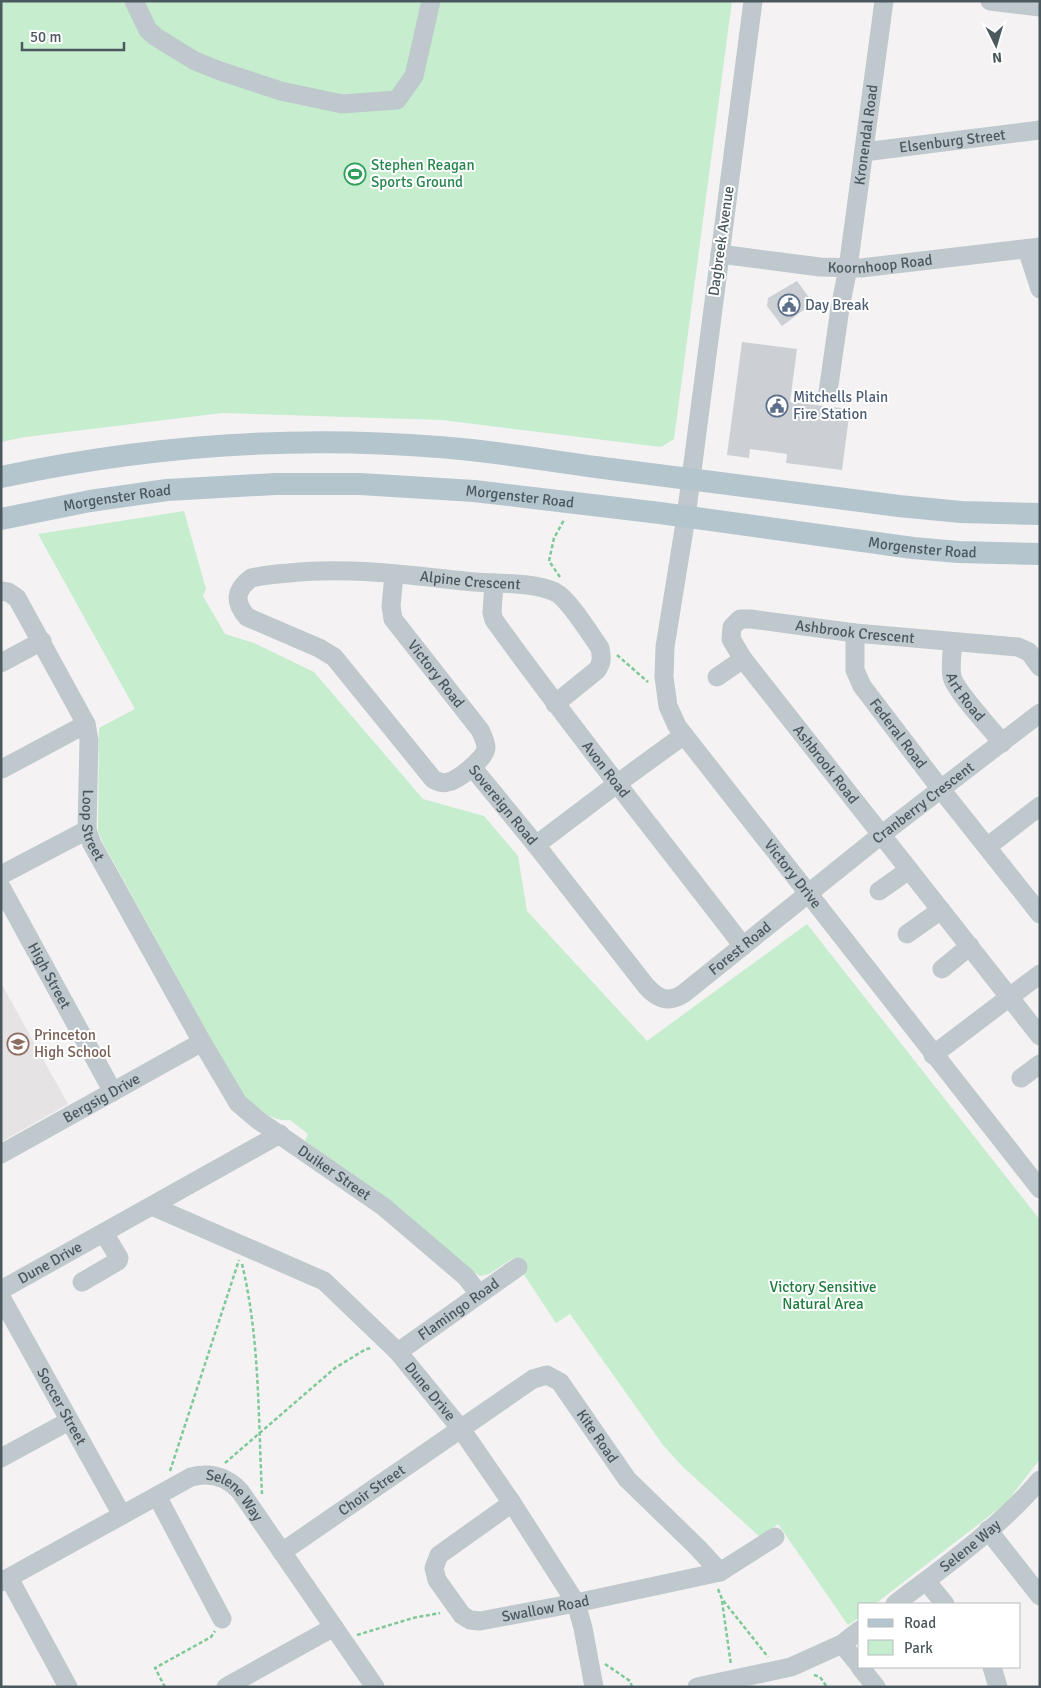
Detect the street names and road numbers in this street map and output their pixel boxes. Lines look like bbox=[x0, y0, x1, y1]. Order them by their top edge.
street label: Kronendal Road bbox=[850, 83, 882, 186]
street label: Elsenburg Street bbox=[898, 125, 1007, 157]
street label: Dagbreek Avenue bbox=[704, 185, 738, 297]
street label: Koornhoop Road bbox=[827, 251, 933, 277]
street label: Morgenster Road bbox=[61, 481, 172, 515]
street label: Morgenster Road bbox=[465, 481, 575, 512]
street label: Morgenster Road bbox=[867, 533, 977, 561]
street label: Alpine Crescent bbox=[419, 567, 521, 593]
street label: Ashbrook Crescent bbox=[794, 616, 915, 647]
street label: Victory Road bbox=[404, 636, 468, 711]
street label: Art Road bbox=[942, 670, 989, 725]
street label: Federal Road bbox=[866, 695, 931, 772]
street label: Ashbrook Road bbox=[789, 721, 863, 807]
street label: Avon Road bbox=[578, 737, 634, 801]
street label: Cranberry Crescent bbox=[868, 758, 978, 848]
street label: Sovereign Road bbox=[465, 761, 541, 849]
street label: Loop Street bbox=[78, 789, 109, 864]
street label: Victory Drive bbox=[760, 836, 825, 912]
street label: Forest Road bbox=[705, 918, 775, 979]
street label: High Street bbox=[24, 939, 75, 1012]
street label: Bergsig Drive bbox=[60, 1069, 143, 1127]
street label: Duiker Street bbox=[294, 1141, 374, 1204]
street label: Dune Drive bbox=[15, 1238, 85, 1288]
street label: Flamingo Road bbox=[414, 1274, 503, 1344]
street label: Dune Drive bbox=[401, 1358, 459, 1424]
street label: Soccer Street bbox=[33, 1364, 90, 1448]
street label: Kite Road bbox=[573, 1406, 622, 1466]
street label: Choir Street bbox=[335, 1461, 409, 1519]
street label: Selene Way bbox=[205, 1466, 267, 1525]
street label: Selene Way bbox=[936, 1516, 1004, 1576]
street label: Swallow Road bbox=[500, 1591, 591, 1626]

